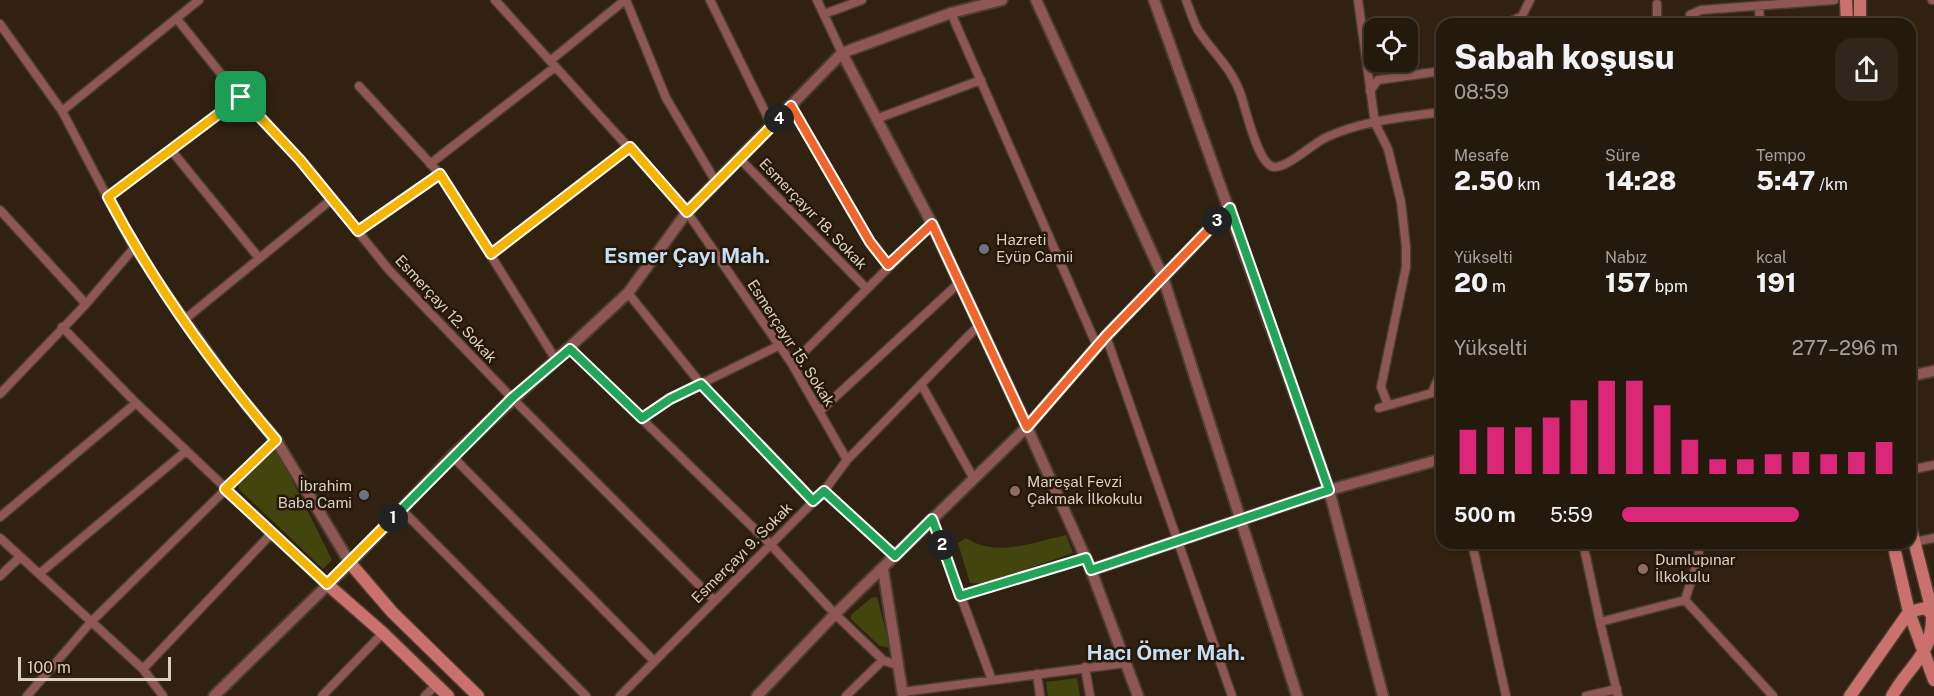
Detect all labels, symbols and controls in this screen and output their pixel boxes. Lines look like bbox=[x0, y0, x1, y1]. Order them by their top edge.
map controls bbox=[1364, 18, 1418, 72]
button: locate bbox=[1364, 18, 1418, 72]
text: Sabah koşusu bbox=[1454, 38, 1675, 76]
button: share bbox=[1835, 38, 1898, 101]
pin bbox=[215, 71, 266, 122]
icon: arrive bbox=[224, 80, 257, 113]
text: 08:59 bbox=[1454, 80, 1509, 104]
pin: 4 bbox=[764, 104, 794, 134]
text: 4 bbox=[774, 109, 784, 128]
text: Mesafe bbox=[1454, 146, 1509, 165]
text: Süre bbox=[1605, 146, 1640, 165]
text: Tempo bbox=[1756, 146, 1806, 165]
street label: Esmerçayır 18. Sokak bbox=[756, 155, 871, 273]
text: 2.50 bbox=[1454, 165, 1514, 196]
text: 14:28 bbox=[1605, 165, 1677, 196]
text: 5:47 bbox=[1756, 165, 1815, 196]
text: km bbox=[1514, 175, 1540, 194]
text: /km bbox=[1815, 175, 1848, 194]
pin: 3 bbox=[1202, 206, 1232, 236]
text: 3 bbox=[1212, 211, 1222, 230]
place label: Hazreti Eyüp Camii bbox=[996, 231, 1073, 265]
marker: Hazreti Eyüp Camii bbox=[977, 242, 991, 256]
district label: Esmer Çayı Mah. bbox=[604, 243, 770, 268]
text: Yükselti bbox=[1454, 248, 1513, 267]
text: Nabız bbox=[1605, 248, 1647, 267]
text: kcal bbox=[1756, 248, 1787, 267]
street label: Esmerçayı 12. Sokak bbox=[392, 251, 501, 366]
text: 20 bbox=[1454, 267, 1488, 298]
text: 157 bbox=[1605, 267, 1651, 298]
text: 191 bbox=[1756, 267, 1796, 298]
street label: Esmerçayır 15. Sokak bbox=[744, 276, 839, 409]
text: m bbox=[1488, 277, 1506, 296]
text: bpm bbox=[1651, 277, 1688, 296]
text: Yükselti bbox=[1454, 336, 1527, 360]
text: 277–296 m bbox=[1792, 336, 1898, 360]
place label: Mareşal Fevzi Çakmak İlkokulu bbox=[1027, 473, 1143, 507]
place label: İbrahim Baba Cami bbox=[278, 476, 352, 511]
marker: Mareşal Fevzi Çakmak İlkokulu bbox=[1008, 484, 1022, 498]
marker: İbrahim Baba Cami bbox=[357, 488, 371, 502]
street label: Esmerçayı 9. Sokak bbox=[688, 499, 795, 606]
pin: 1 bbox=[378, 503, 408, 533]
text: 500 m bbox=[1454, 503, 1516, 527]
text: 5:59 bbox=[1550, 503, 1593, 527]
text: 1 bbox=[390, 508, 396, 527]
pin: 2 bbox=[927, 530, 957, 560]
text: 2 bbox=[937, 535, 947, 554]
place label: Dumlupınar İlkokulu bbox=[1655, 551, 1736, 585]
marker: Dumlupınar İlkokulu bbox=[1636, 562, 1650, 576]
district label: Hacı Ömer Mah. bbox=[1087, 640, 1245, 665]
scale bar bbox=[18, 654, 171, 682]
text: 100 m bbox=[27, 658, 71, 677]

